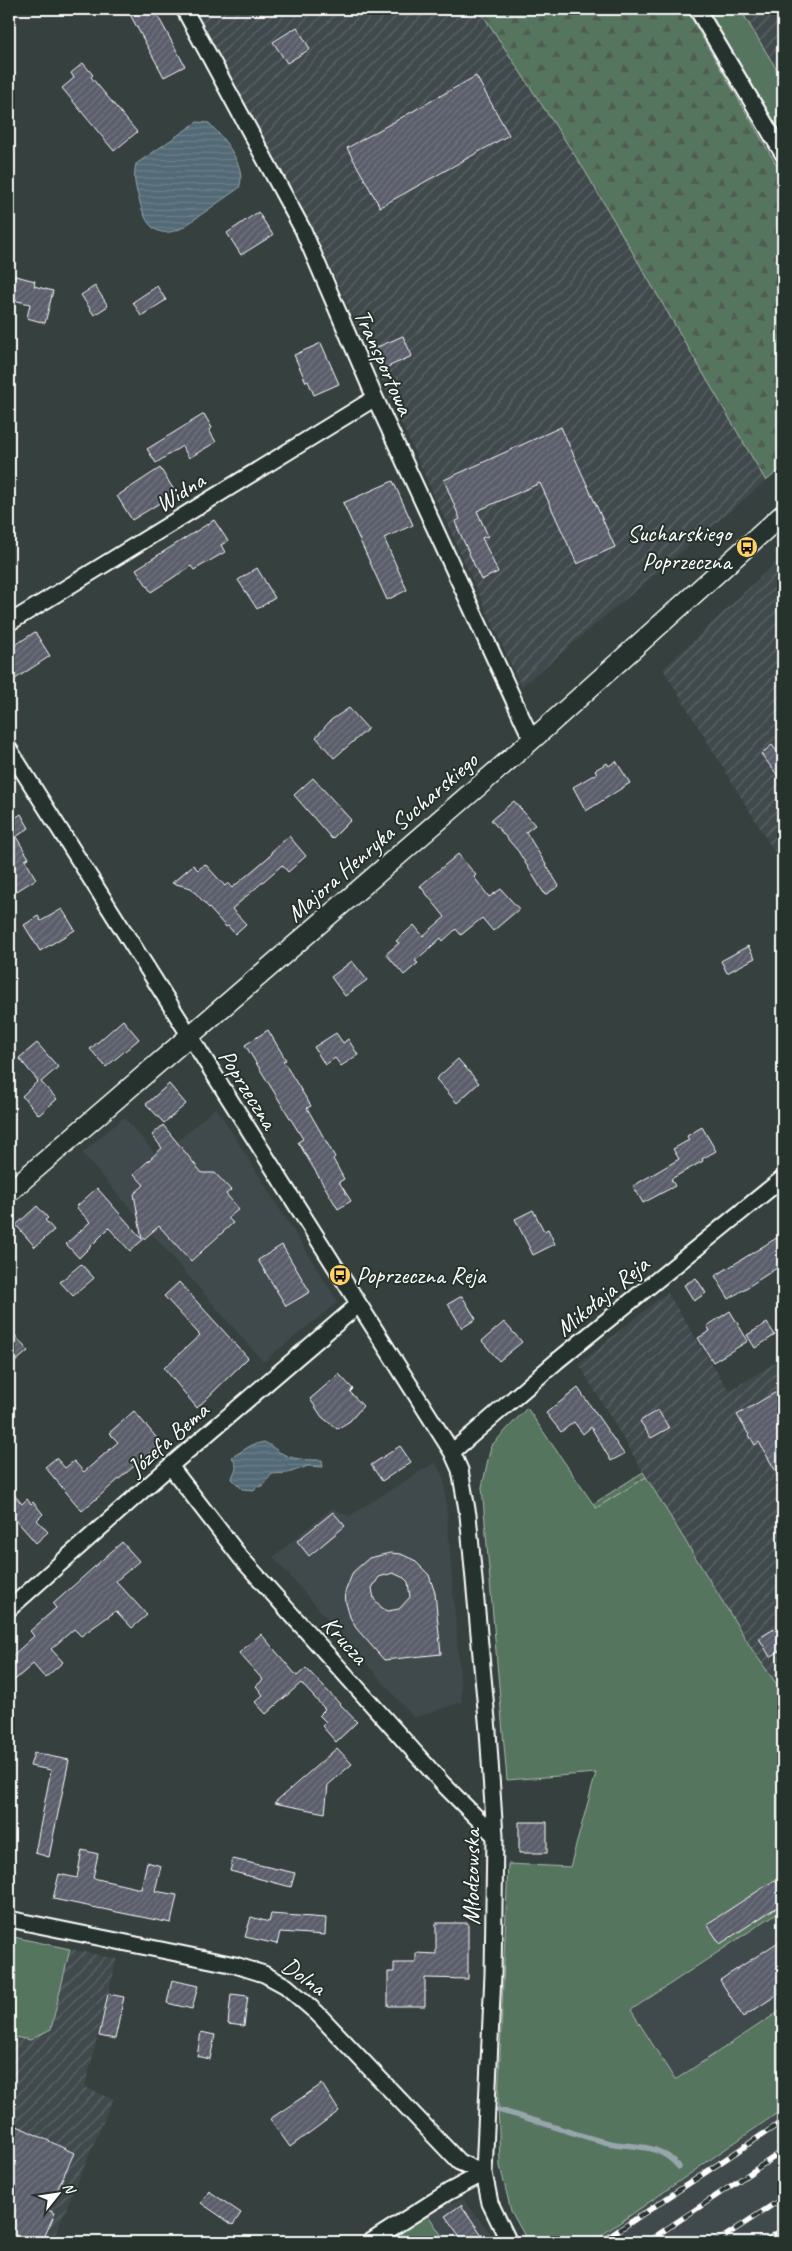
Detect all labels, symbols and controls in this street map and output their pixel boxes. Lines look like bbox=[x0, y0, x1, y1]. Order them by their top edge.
street label: Transportowa bbox=[347, 304, 421, 421]
street label: Widna bbox=[150, 465, 211, 519]
place label: Sucharskiego Poprzeczna bbox=[627, 518, 734, 576]
bus stop icon: Sucharskiego Poprzeczna bbox=[735, 535, 759, 559]
street label: Majora Henryka Sucharskiego bbox=[280, 745, 485, 928]
street label: Poprzeczna bbox=[212, 1043, 285, 1136]
street label: Mikołaja Reja bbox=[549, 1248, 656, 1343]
place label: Poprzeczna Reja bbox=[356, 1260, 487, 1290]
bus stop icon: Poprzeczna Reja bbox=[328, 1263, 352, 1287]
street label: Józefa Bema bbox=[120, 1395, 216, 1483]
street label: Krucza bbox=[315, 1609, 375, 1672]
street label: Młodzowska bbox=[456, 1827, 486, 1925]
street label: Dolna bbox=[276, 1950, 333, 2003]
north arrow bbox=[32, 2168, 82, 2218]
text: N bbox=[59, 2180, 80, 2198]

